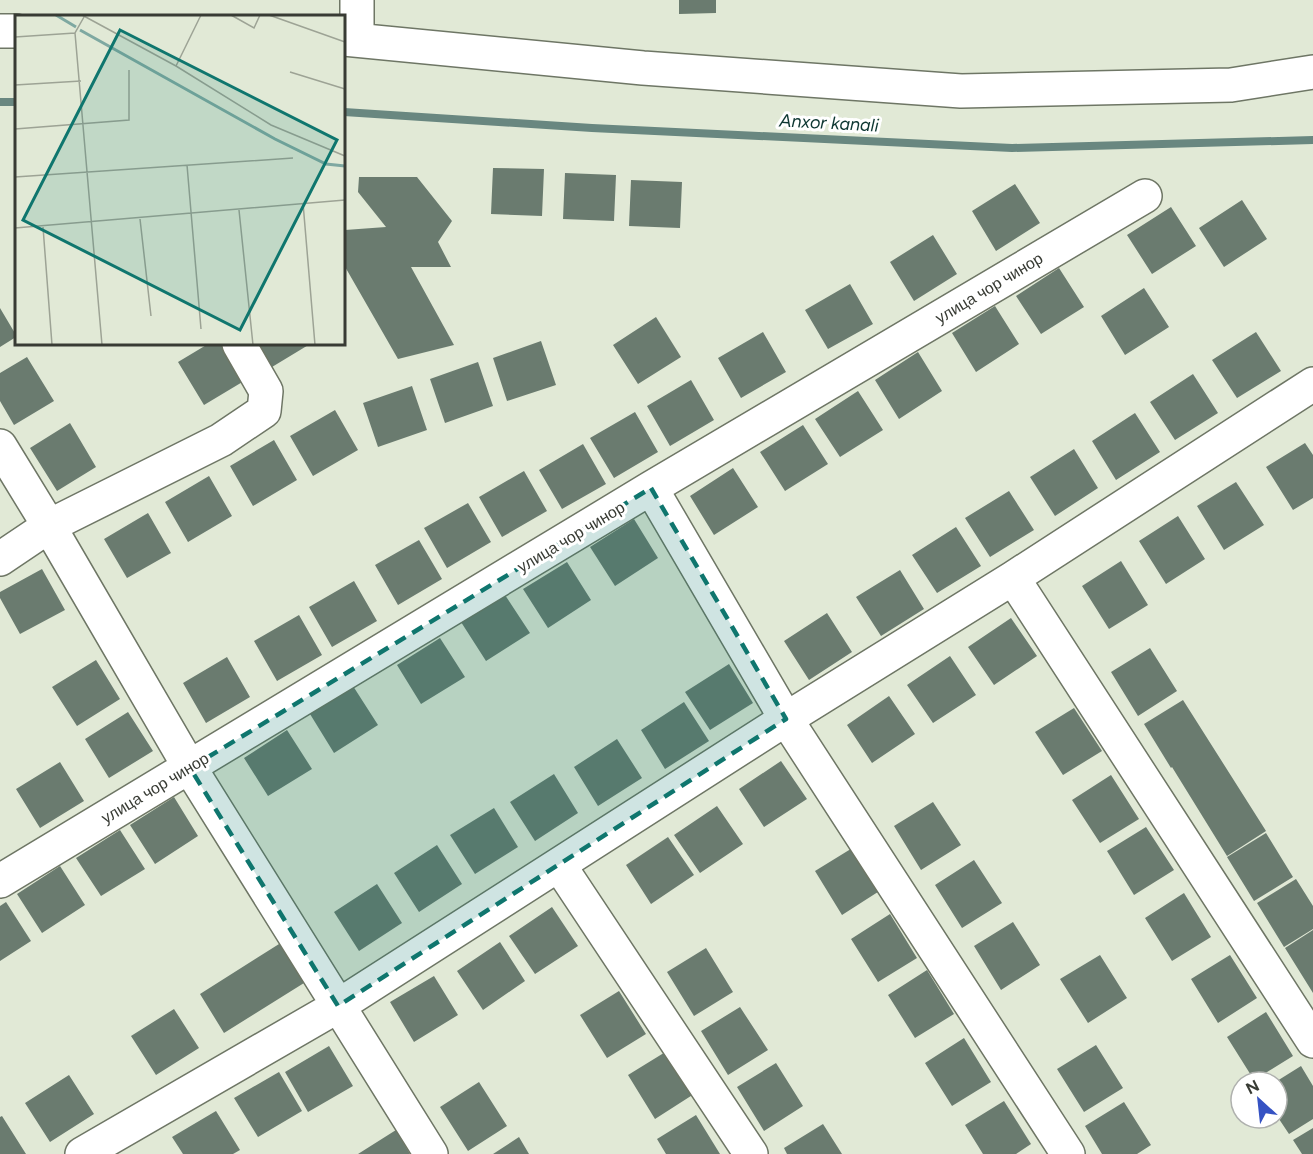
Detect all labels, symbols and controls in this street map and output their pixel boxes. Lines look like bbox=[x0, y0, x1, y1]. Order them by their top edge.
inset map bbox=[15, 15, 345, 345]
water label: Anxor kanali bbox=[778, 109, 880, 137]
street label: улица чор чинор bbox=[932, 248, 1046, 328]
street label: улица чор чинор bbox=[514, 497, 628, 577]
street label: улица чор чинор bbox=[98, 748, 212, 828]
north arrow bbox=[1229, 1070, 1289, 1130]
text: N bbox=[1243, 1076, 1262, 1098]

